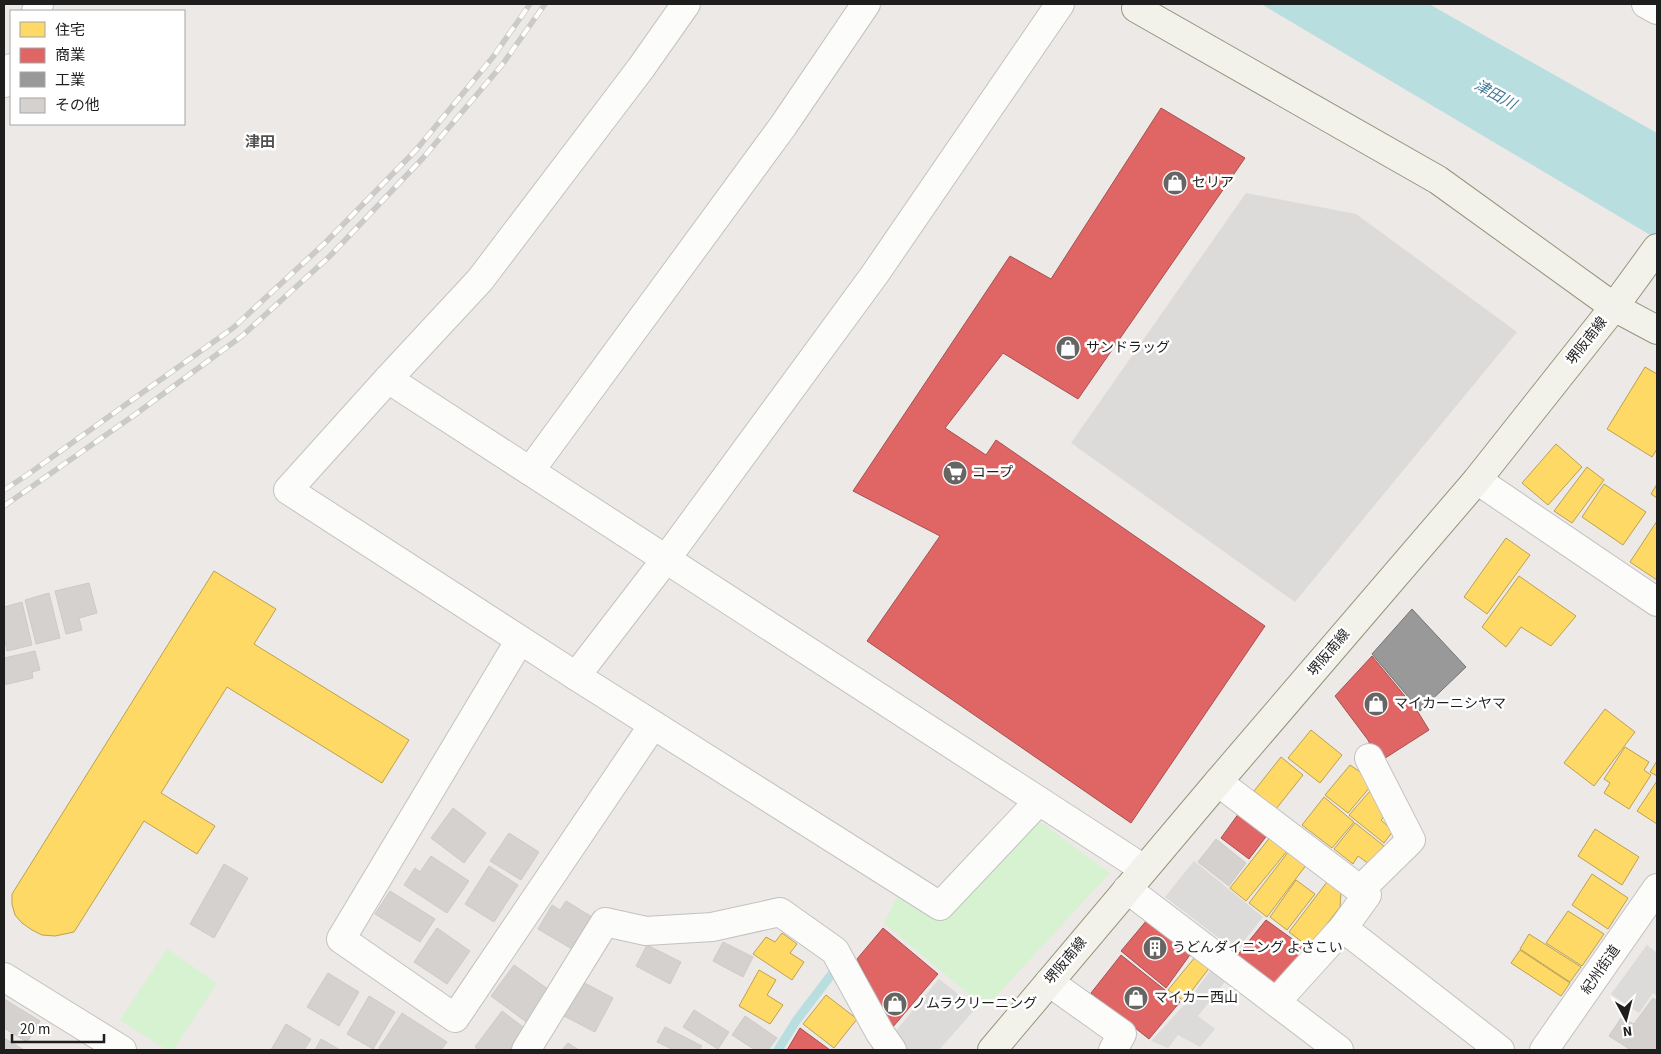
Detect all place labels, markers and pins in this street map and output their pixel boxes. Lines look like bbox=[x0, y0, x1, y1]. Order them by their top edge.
shop icon: セリア bbox=[1162, 170, 1188, 196]
place label: セリア bbox=[1192, 173, 1234, 193]
shop icon: サンドラッグ bbox=[1055, 335, 1081, 361]
place label: サンドラッグ bbox=[1086, 338, 1170, 358]
supermarket icon: コープ bbox=[942, 460, 968, 486]
place label: コープ bbox=[972, 463, 1013, 483]
shop icon: マイカーニシヤマ bbox=[1363, 691, 1389, 717]
place label: マイカーニシヤマ bbox=[1394, 694, 1506, 714]
building icon: うどんダイニング よさこい bbox=[1142, 935, 1168, 961]
place label: うどんダイニング よさこい bbox=[1172, 938, 1343, 958]
shop icon: マイカー西山 bbox=[1123, 985, 1149, 1011]
place label: マイカー西山 bbox=[1154, 988, 1238, 1008]
shop icon: ノムラクリーニング bbox=[882, 991, 908, 1017]
place label: ノムラクリーニング bbox=[912, 994, 1037, 1014]

